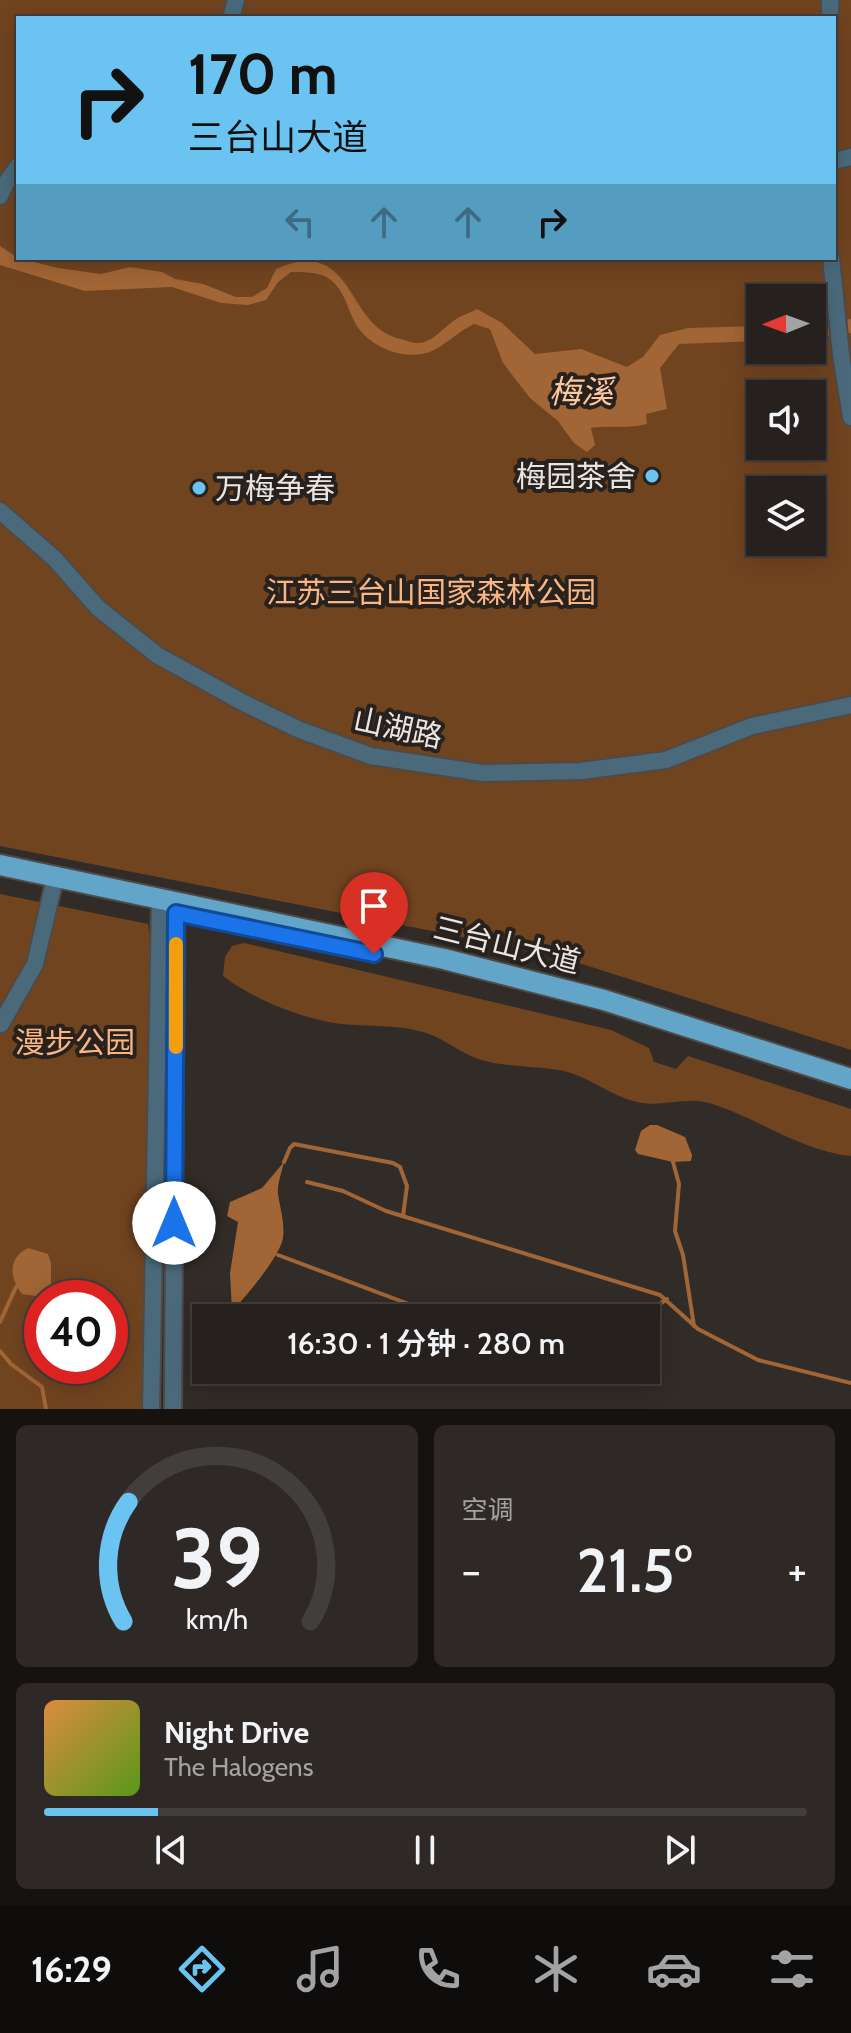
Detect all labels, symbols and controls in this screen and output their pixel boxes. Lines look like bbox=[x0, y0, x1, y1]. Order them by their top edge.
text: 170 m bbox=[188, 40, 338, 108]
icon: right bbox=[56, 48, 160, 152]
text: 三台山大道 bbox=[188, 115, 368, 159]
icon: left bbox=[278, 200, 322, 244]
icon: ahead bbox=[362, 200, 406, 244]
icon: ahead bbox=[446, 200, 490, 244]
icon: right bbox=[530, 200, 574, 244]
north arrow bbox=[746, 284, 826, 364]
map controls bbox=[746, 284, 826, 556]
water label: 梅溪 bbox=[549, 372, 616, 411]
button: sound bbox=[746, 380, 826, 460]
place label: 梅园茶舍 bbox=[516, 458, 636, 495]
marker: 梅园茶舍 bbox=[643, 467, 661, 485]
place label: 万梅争春 bbox=[215, 470, 335, 507]
button: layers bbox=[746, 476, 826, 556]
marker: 万梅争春 bbox=[190, 479, 208, 497]
park label: 江苏三台山国家森林公园 bbox=[266, 574, 596, 611]
street label: 山湖路 bbox=[350, 701, 446, 755]
pin bbox=[340, 872, 408, 954]
icon: arrive bbox=[352, 884, 396, 928]
street label: 三台山大道 bbox=[430, 909, 584, 981]
park label: 漫步公园 bbox=[15, 1024, 135, 1061]
position arrow bbox=[132, 1181, 216, 1265]
speed limit sign: 40 bbox=[24, 1280, 128, 1384]
text: 16:30 · 1 分钟 · 280 m bbox=[287, 1325, 565, 1362]
text: 空调 bbox=[462, 1494, 514, 1526]
text: 39 bbox=[171, 1508, 263, 1609]
text: 21.5° bbox=[576, 1534, 692, 1607]
text: − bbox=[462, 1544, 481, 1597]
text: + bbox=[788, 1544, 807, 1597]
text: km/h bbox=[185, 1601, 248, 1636]
text: Night Drive bbox=[164, 1714, 309, 1751]
text: The Halogens bbox=[164, 1751, 313, 1783]
icon: previous bbox=[149, 1828, 193, 1872]
icon: pause bbox=[403, 1828, 447, 1872]
icon: next bbox=[658, 1828, 702, 1872]
icon: directions bbox=[174, 1941, 230, 1997]
icon: music bbox=[292, 1941, 348, 1997]
icon: phone bbox=[410, 1941, 466, 1997]
icon: climate bbox=[528, 1941, 584, 1997]
icon: car bbox=[646, 1941, 702, 1997]
icon: filters bbox=[764, 1941, 820, 1997]
text: 16:29 bbox=[31, 1947, 112, 1991]

